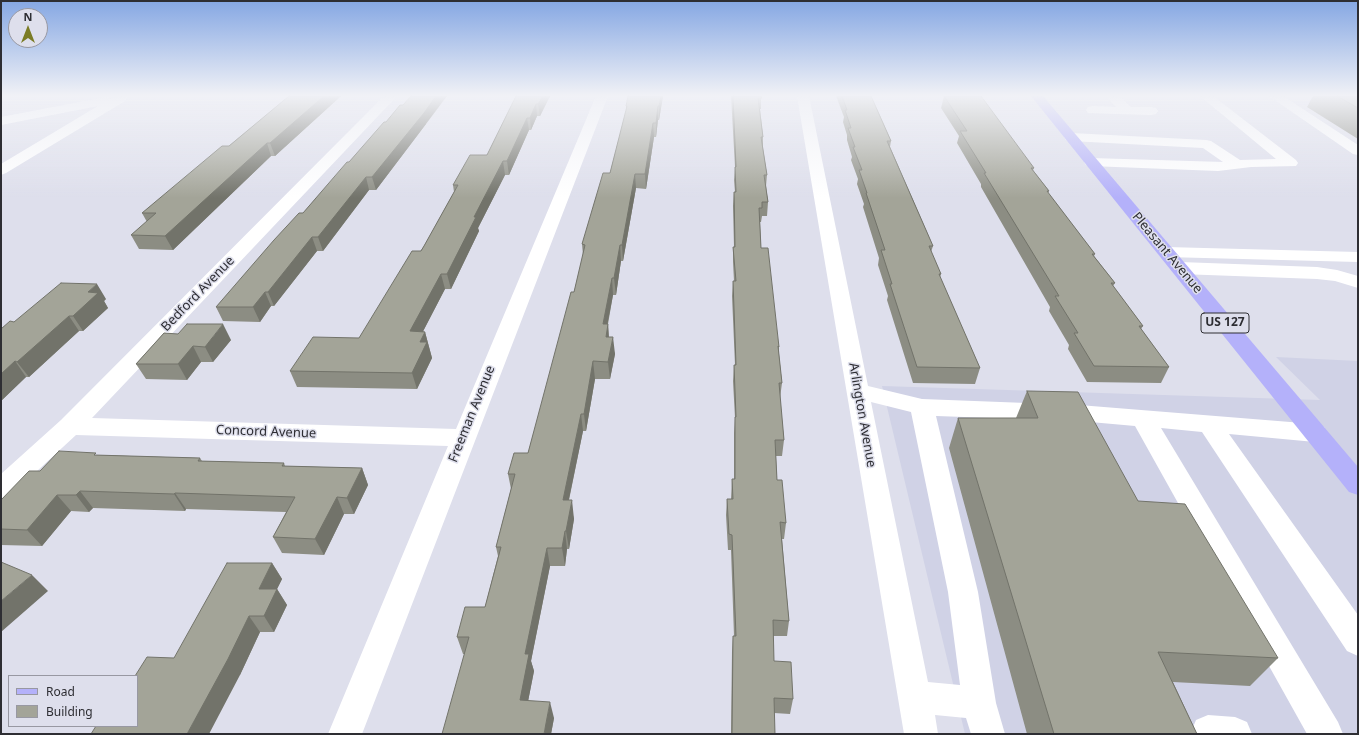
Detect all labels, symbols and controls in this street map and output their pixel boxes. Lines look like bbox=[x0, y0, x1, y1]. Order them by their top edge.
north arrow bbox=[8, 8, 48, 48]
text: N bbox=[24, 9, 32, 24]
street label: Pleasant Avenue bbox=[1129, 209, 1205, 297]
street label: Bedford Avenue bbox=[158, 253, 238, 335]
road number: US 127 bbox=[1201, 313, 1249, 333]
street label: Arlington Avenue bbox=[845, 361, 879, 469]
street label: Freeman Avenue bbox=[445, 363, 499, 465]
street label: Concord Avenue bbox=[216, 422, 316, 442]
legend bbox=[8, 675, 138, 727]
text: Road bbox=[46, 683, 75, 700]
text: Building bbox=[46, 703, 93, 720]

